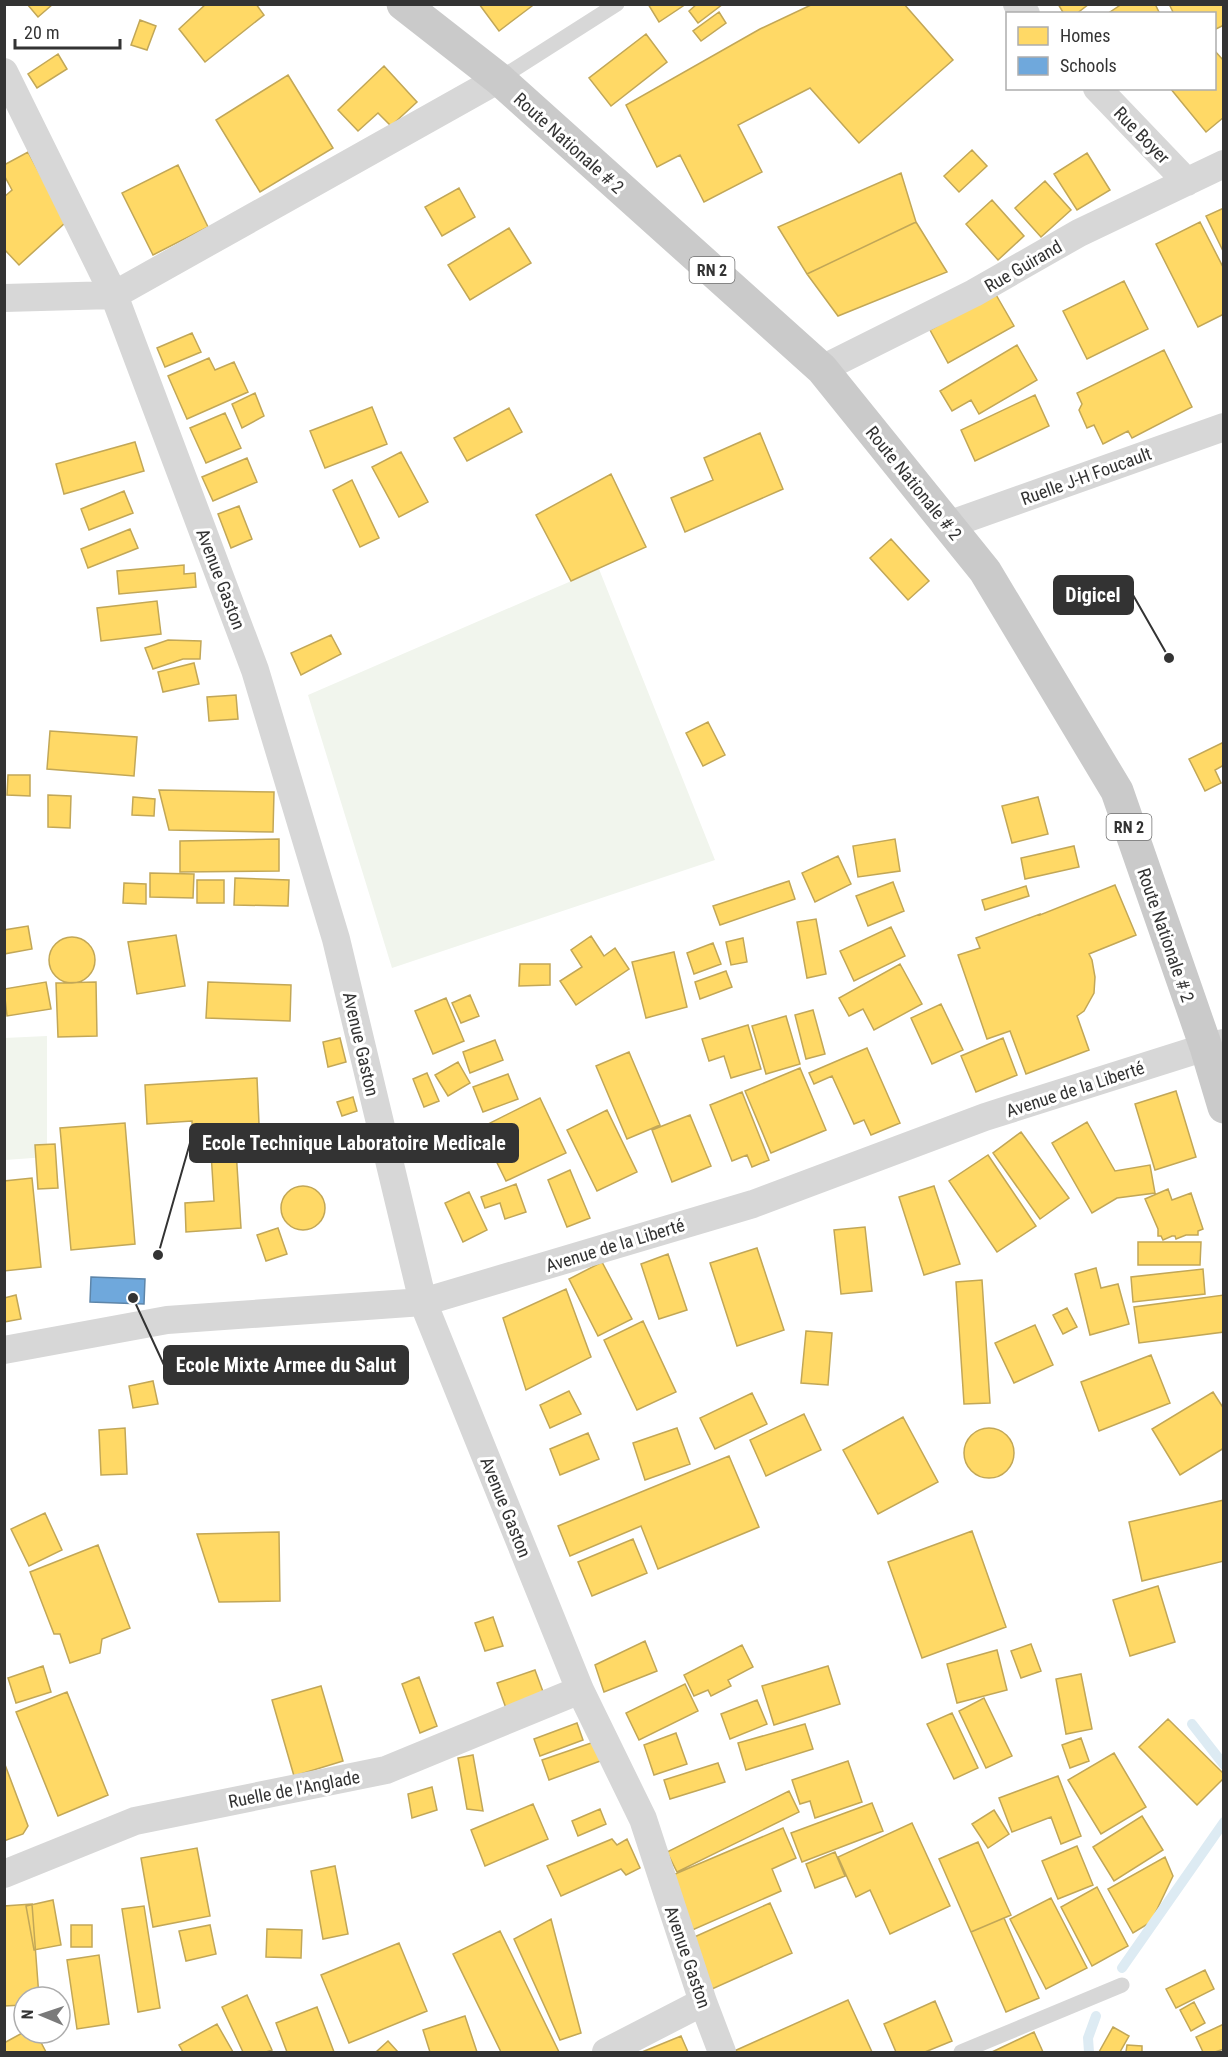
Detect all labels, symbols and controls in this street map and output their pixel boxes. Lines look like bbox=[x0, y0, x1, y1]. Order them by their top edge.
scale bar bbox=[15, 12, 120, 50]
legend bbox=[1006, 12, 1216, 90]
text: 20 m bbox=[24, 22, 59, 43]
text: Homes bbox=[1060, 25, 1110, 46]
text: Schools bbox=[1060, 55, 1117, 76]
street label: Route Nationale # 2 bbox=[510, 88, 628, 198]
street label: Rue Boyer bbox=[1110, 102, 1175, 168]
street label: Rue Guirand bbox=[981, 235, 1065, 297]
road number: RN 2 bbox=[690, 257, 734, 283]
street label: Route Nationale # 2 bbox=[862, 422, 966, 544]
street label: Ruelle J-H Foucault bbox=[1018, 443, 1154, 509]
street label: Avenue Gaston bbox=[192, 526, 250, 632]
callout: Digicel bbox=[1054, 576, 1133, 614]
text: Digicel bbox=[1065, 583, 1121, 607]
road number: RN 2 bbox=[1106, 814, 1152, 840]
street label: Route Nationale # 2 bbox=[1133, 865, 1199, 1005]
street label: Avenue Gaston bbox=[339, 990, 383, 1098]
street label: Avenue de la Liberté bbox=[1003, 1057, 1147, 1121]
callout: Ecole Technique Laboratoire Medicale bbox=[190, 1124, 518, 1162]
text: Ecole Technique Laboratoire Medicale bbox=[202, 1131, 506, 1155]
street label: Avenue de la Liberté bbox=[543, 1214, 687, 1276]
callout: Ecole Mixte Armee du Salut bbox=[164, 1346, 408, 1384]
text: Ecole Mixte Armee du Salut bbox=[176, 1353, 396, 1377]
street label: Avenue Gaston bbox=[476, 1454, 536, 1560]
street label: Ruelle de l'Anglade bbox=[227, 1766, 361, 1812]
street label: Avenue Gaston bbox=[661, 1903, 715, 2011]
north arrow bbox=[12, 1985, 72, 2045]
text: N bbox=[18, 2009, 37, 2020]

